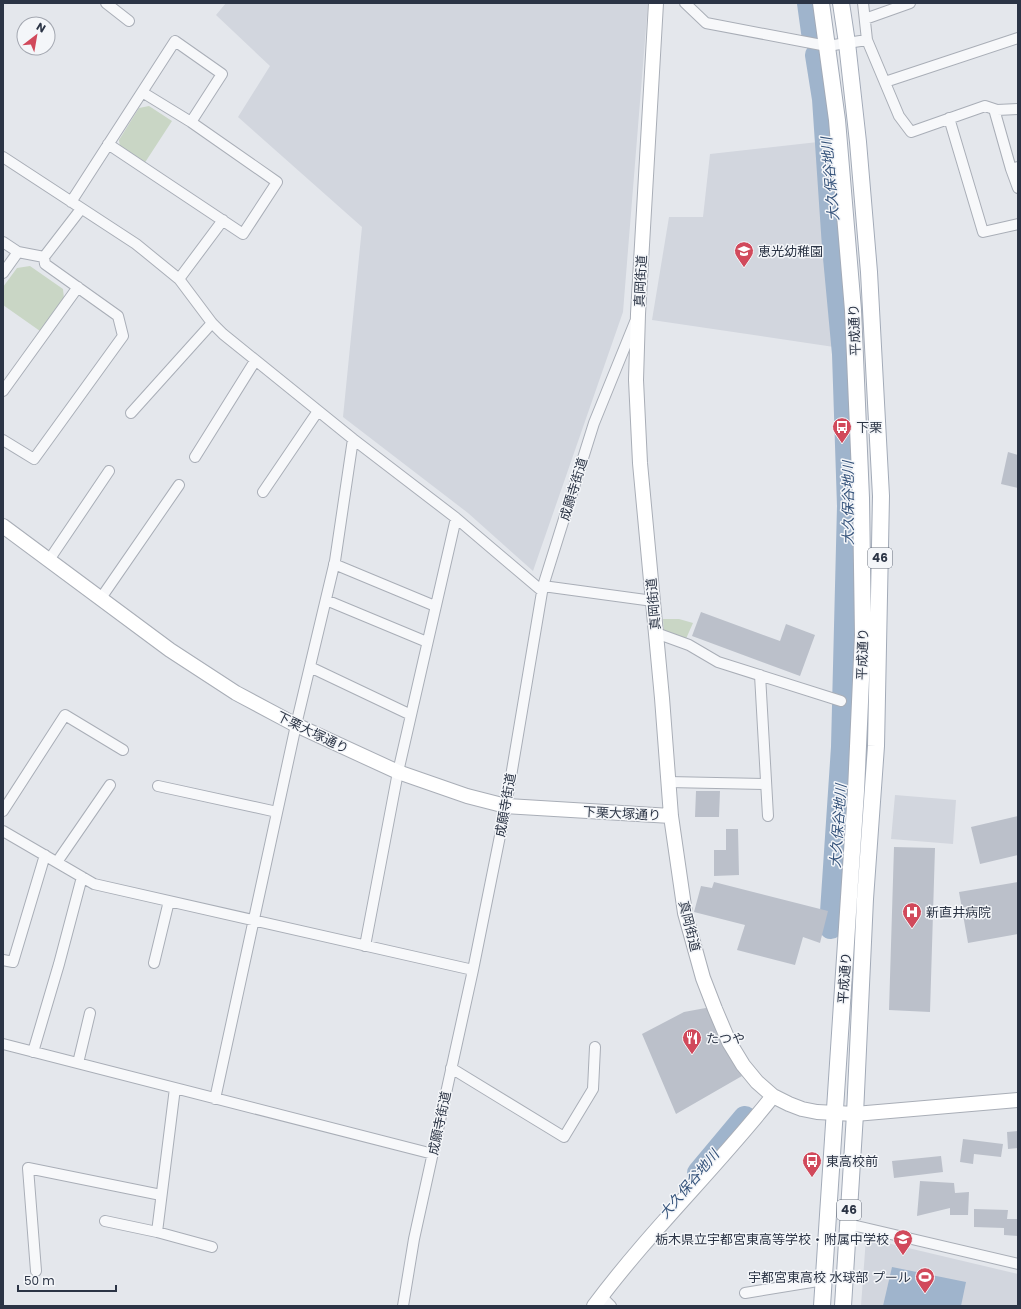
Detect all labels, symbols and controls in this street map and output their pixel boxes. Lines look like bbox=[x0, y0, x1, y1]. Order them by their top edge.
north arrow bbox=[16, 16, 56, 56]
text: N bbox=[33, 18, 49, 36]
water label: 大久保谷地川 bbox=[816, 134, 844, 222]
school or university icon: 恵光幼稚園 bbox=[733, 240, 755, 268]
place label: 恵光幼稚園 bbox=[758, 242, 823, 261]
street label: 真岡街道 bbox=[630, 255, 651, 307]
street label: 平成通り bbox=[844, 304, 865, 356]
bus stop icon: 下栗 bbox=[831, 416, 853, 444]
place label: 下栗 bbox=[856, 418, 882, 437]
street label: 成願寺街道 bbox=[555, 455, 592, 523]
water label: 大久保谷地川 bbox=[838, 459, 858, 545]
road number: 46 bbox=[868, 548, 892, 568]
street label: 真岡街道 bbox=[642, 577, 665, 631]
street label: 平成通り bbox=[852, 628, 873, 680]
street label: 下栗大塚通り bbox=[274, 707, 352, 758]
street label: 成願寺街道 bbox=[490, 771, 520, 839]
water label: 大久保谷地川 bbox=[825, 781, 851, 869]
street label: 下栗大塚通り bbox=[583, 802, 661, 825]
street label: 真岡街道 bbox=[674, 899, 705, 954]
hospital icon: 新直井病院 bbox=[901, 901, 923, 929]
place label: 新直井病院 bbox=[926, 903, 991, 922]
street label: 平成通り bbox=[833, 951, 856, 1005]
restaurant icon: たつや bbox=[681, 1027, 703, 1055]
place label: たつや bbox=[706, 1029, 745, 1048]
street label: 成願寺街道 bbox=[423, 1089, 456, 1157]
water label: 大久保谷地川 bbox=[654, 1144, 725, 1223]
bus stop icon: 東高校前 bbox=[801, 1150, 823, 1178]
place label: 東高校前 bbox=[826, 1152, 878, 1171]
road number: 46 bbox=[837, 1200, 861, 1220]
school or university icon: 栃木県立宇都宮東高等学校・附属中学校 bbox=[892, 1228, 914, 1256]
place label: 栃木県立宇都宮東高等学校・附属中学校 bbox=[655, 1230, 889, 1249]
sports icon: 宇都宮東高校 水球部 プール bbox=[914, 1266, 936, 1294]
scale bar bbox=[18, 1267, 116, 1293]
place label: 宇都宮東高校 水球部 プール bbox=[748, 1268, 911, 1287]
text: 50 m bbox=[24, 1272, 55, 1289]

